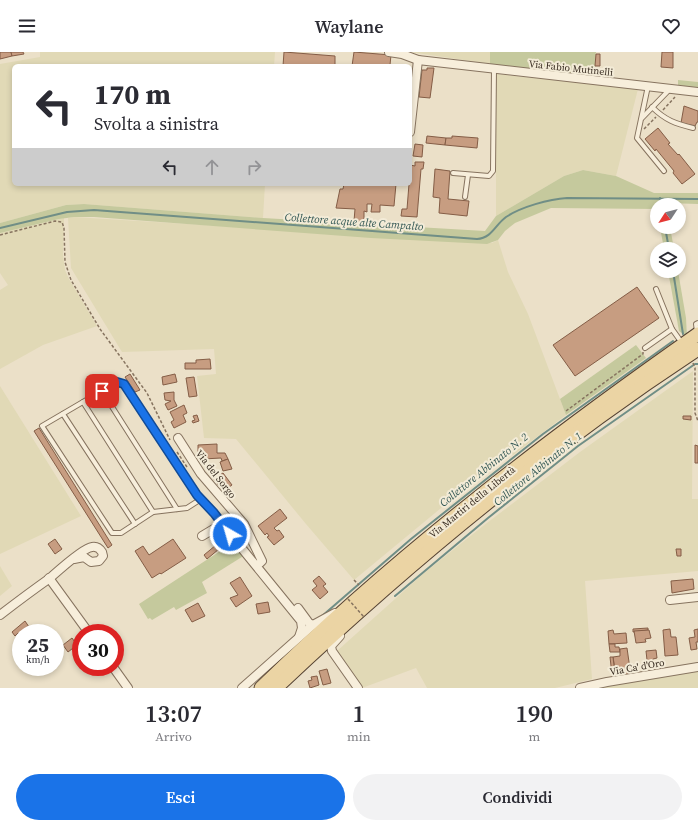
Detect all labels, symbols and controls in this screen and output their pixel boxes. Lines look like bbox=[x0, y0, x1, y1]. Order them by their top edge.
text: Waylane bbox=[314, 14, 384, 39]
icon: menu bbox=[16, 15, 38, 37]
icon: heart bbox=[660, 15, 682, 37]
street label: Via Fabio Mutinelli bbox=[528, 57, 614, 79]
text: 170 m bbox=[94, 75, 171, 113]
icon: left bbox=[28, 80, 80, 132]
text: Svolta a sinistra bbox=[94, 111, 219, 136]
icon: left bbox=[159, 156, 181, 178]
icon: ahead bbox=[201, 156, 223, 178]
icon: right bbox=[243, 156, 265, 178]
north arrow bbox=[650, 198, 686, 234]
map controls bbox=[650, 198, 686, 278]
water label: Collettore acque alte Campalto bbox=[284, 210, 424, 234]
button: layers bbox=[650, 242, 686, 278]
pin bbox=[85, 374, 119, 408]
icon: arrive bbox=[91, 380, 113, 402]
water label: Collettore Abbinato N. 2 bbox=[437, 429, 532, 510]
water label: Collettore Abbinato N. 1 bbox=[491, 429, 585, 509]
street label: Via del Sorgo bbox=[193, 447, 239, 501]
street label: Via Martiri della Libertà bbox=[426, 463, 519, 541]
position arrow bbox=[209, 513, 251, 555]
speed limit sign: 30 bbox=[72, 624, 124, 676]
text: 25 bbox=[27, 631, 49, 659]
text: km/h bbox=[26, 653, 50, 666]
street label: Via Ca' d'Oro bbox=[609, 656, 666, 678]
text: 13:07 bbox=[145, 697, 202, 730]
text: 1 bbox=[353, 697, 365, 730]
text: 190 bbox=[516, 697, 553, 730]
text: Arrivo bbox=[155, 728, 192, 745]
text: min bbox=[347, 728, 371, 745]
text: m bbox=[528, 728, 540, 745]
button: Esci bbox=[16, 774, 345, 820]
button: Condividi bbox=[353, 774, 682, 820]

